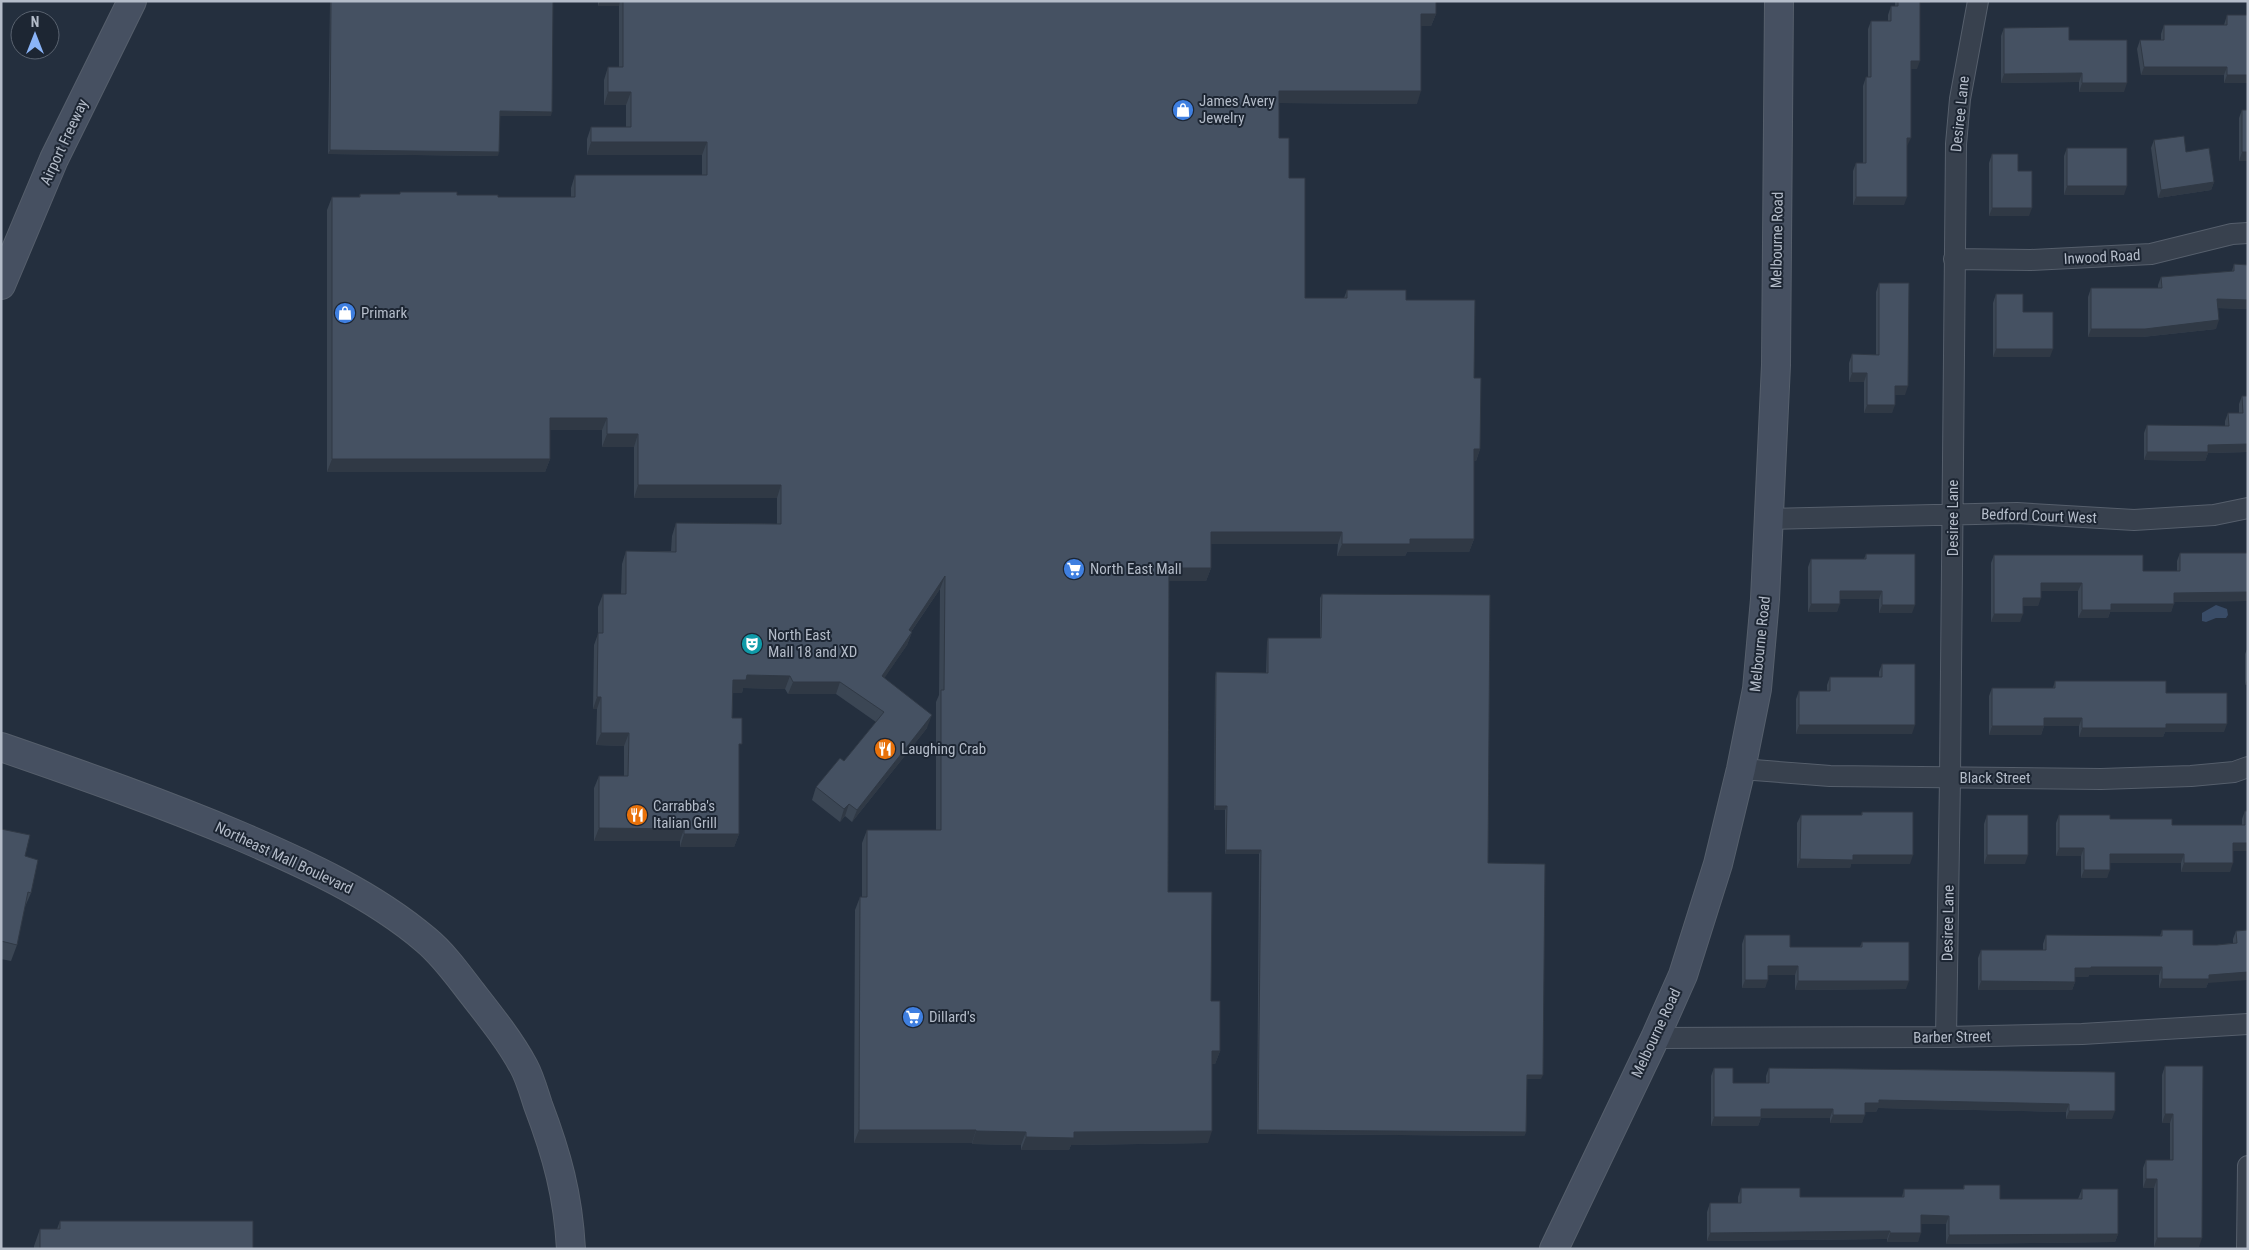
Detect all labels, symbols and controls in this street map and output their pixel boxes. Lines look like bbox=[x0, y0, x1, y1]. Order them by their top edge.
north arrow bbox=[10, 10, 60, 60]
text: N bbox=[31, 14, 39, 30]
street label: Desiree Lane bbox=[1947, 75, 1973, 153]
place label: James Avery Jewelry bbox=[1199, 92, 1275, 127]
street label: Airport Freeway bbox=[36, 96, 92, 188]
shop icon: James Avery Jewelry bbox=[1171, 98, 1195, 122]
street label: Melbourne Road bbox=[1767, 192, 1787, 288]
street label: Inwood Road bbox=[2063, 246, 2141, 268]
shop icon: Primark bbox=[333, 301, 357, 325]
place label: Primark bbox=[361, 304, 407, 322]
street label: Desiree Lane bbox=[1944, 480, 1962, 556]
street label: Bedford Court West bbox=[1981, 505, 2097, 527]
supermarket icon: North East Mall bbox=[1062, 557, 1086, 581]
place label: North East Mall bbox=[1090, 560, 1182, 578]
street label: Melbourne Road bbox=[1746, 595, 1774, 693]
place label: North East Mall 18 and XD bbox=[768, 626, 857, 661]
theatre icon: North East Mall 18 and XD bbox=[740, 632, 764, 656]
restaurant icon: Laughing Crab bbox=[873, 737, 897, 761]
place label: Laughing Crab bbox=[901, 740, 986, 758]
street label: Black Street bbox=[1959, 769, 2031, 787]
place label: Carrabba's Italian Grill bbox=[653, 797, 717, 832]
restaurant icon: Carrabba's Italian Grill bbox=[625, 803, 649, 827]
street label: Northeast Mall Boulevard bbox=[212, 818, 356, 898]
street label: Desiree Lane bbox=[1938, 885, 1958, 961]
street label: Melbourne Road bbox=[1627, 986, 1685, 1080]
supermarket icon: Dillard's bbox=[901, 1005, 925, 1029]
place label: Dillard's bbox=[929, 1008, 976, 1026]
street label: Barber Street bbox=[1913, 1027, 1991, 1047]

